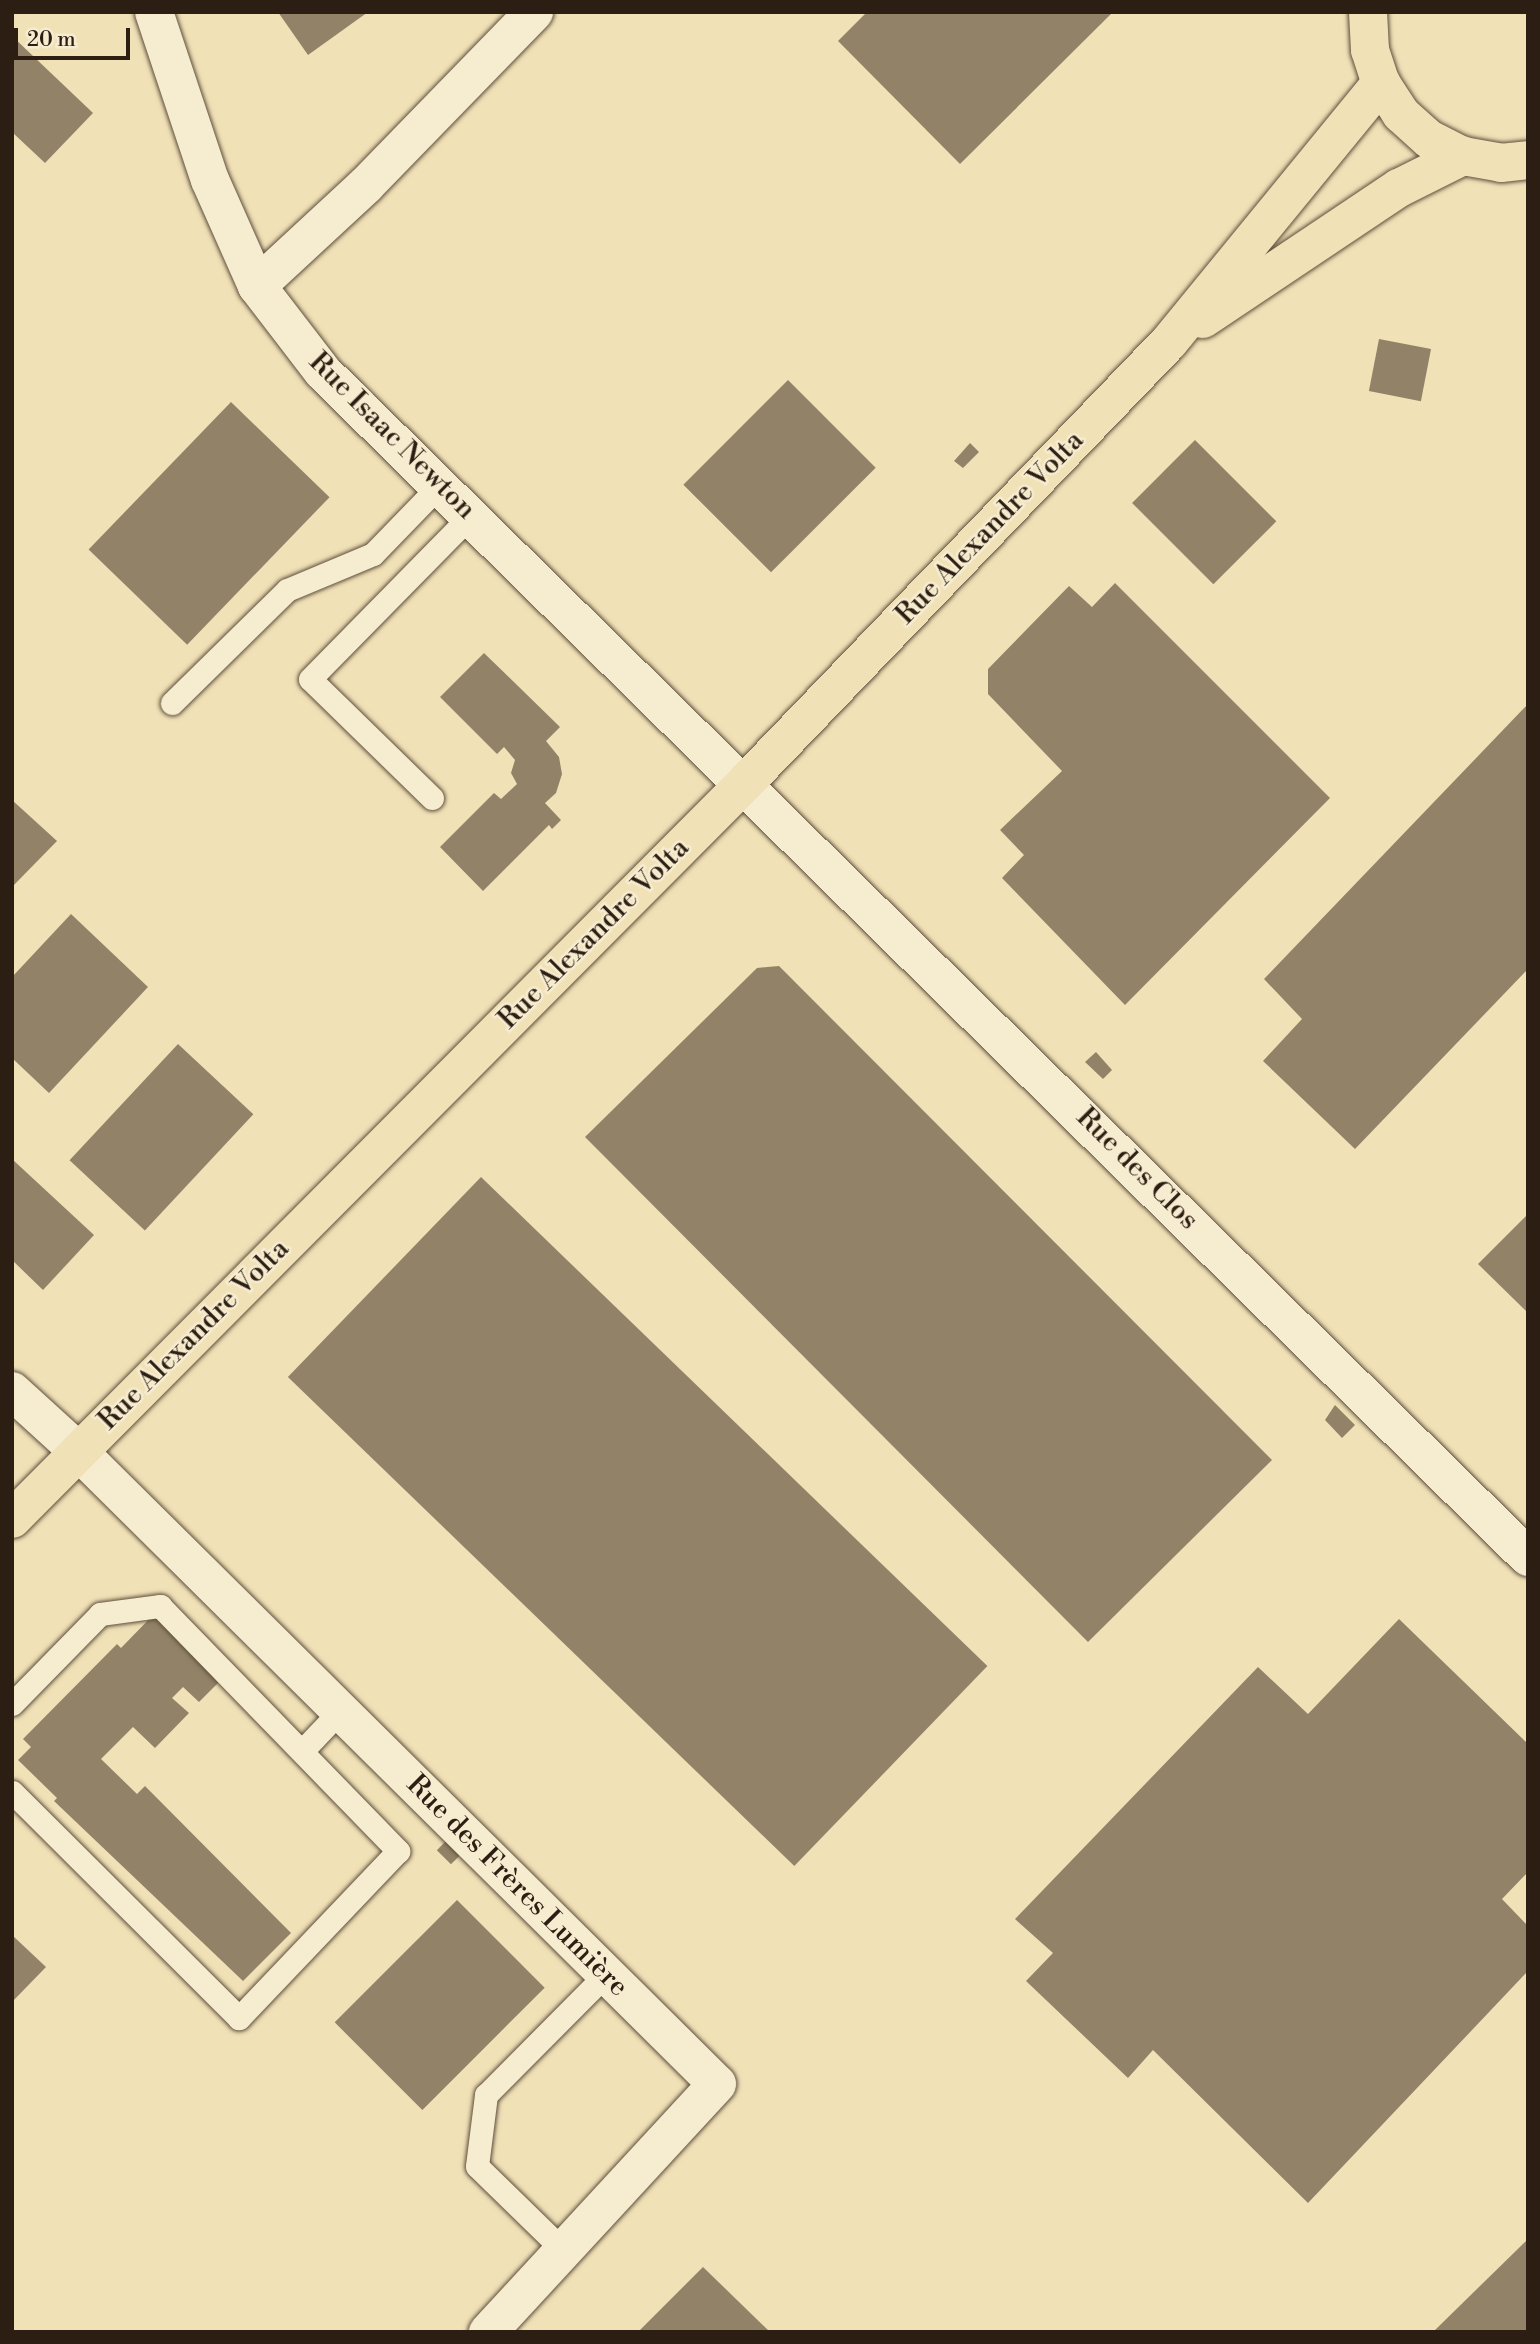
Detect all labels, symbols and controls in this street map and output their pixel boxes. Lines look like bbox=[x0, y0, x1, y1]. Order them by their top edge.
scale bar bbox=[18, 14, 133, 58]
text: 20 m bbox=[27, 27, 76, 53]
street label: Rue Isaac Newton bbox=[302, 346, 482, 526]
street label: Rue Alexandre Volta bbox=[889, 424, 1091, 632]
street label: Rue Alexandre Volta bbox=[492, 832, 696, 1036]
street label: Rue des Clos bbox=[1069, 1101, 1205, 1237]
street label: Rue Alexandre Volta bbox=[92, 1233, 296, 1437]
street label: Rue des Frères Lumière bbox=[399, 1768, 635, 2004]

